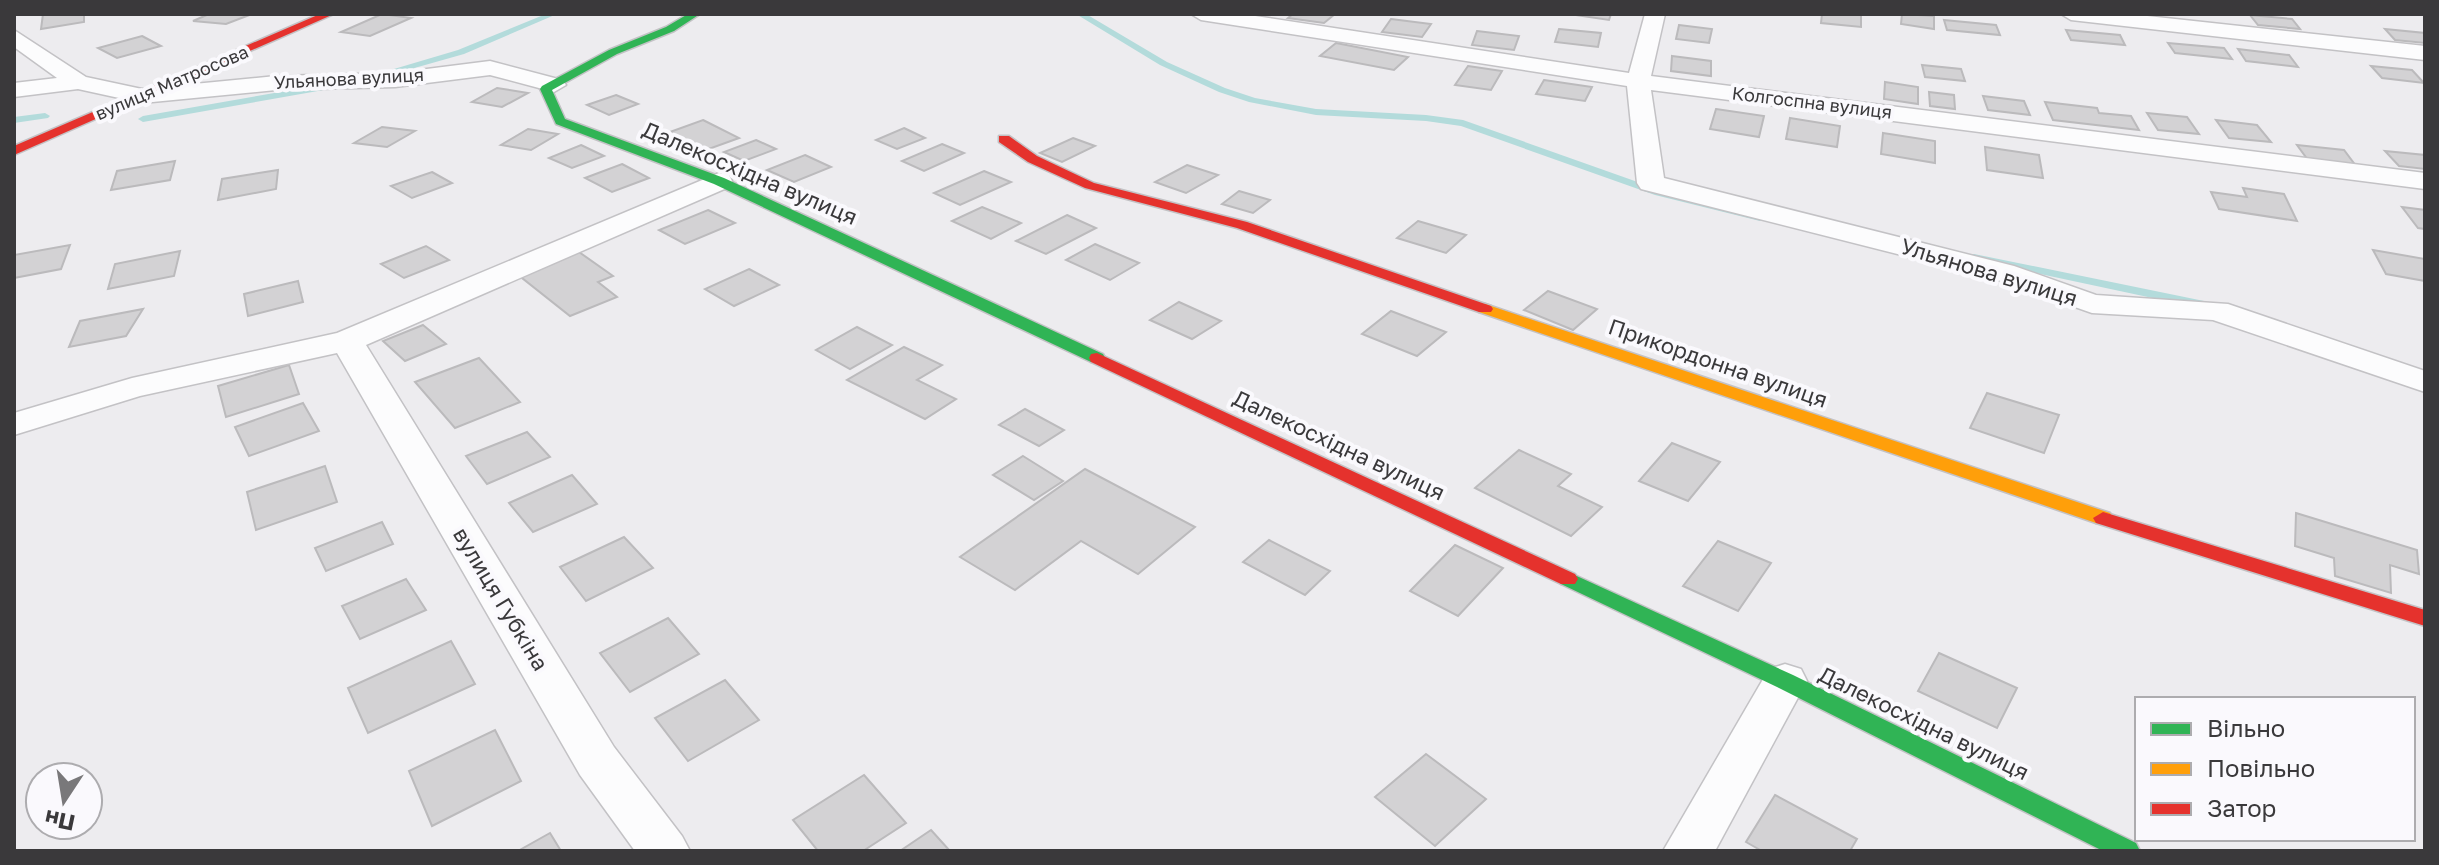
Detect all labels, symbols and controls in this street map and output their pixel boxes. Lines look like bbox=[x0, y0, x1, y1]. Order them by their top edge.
street label: вулиця Матросова bbox=[92, 40, 252, 124]
street label: Ульянова вулиця bbox=[273, 63, 424, 93]
street label: Колгоспна вулиця bbox=[1731, 81, 1893, 123]
street label: Далекосхідна вулиця bbox=[639, 115, 862, 230]
street label: Ульянова вулиця bbox=[1897, 232, 2081, 311]
street label: Прикордонна вулиця bbox=[1605, 312, 1831, 413]
street label: Далекосхідна вулиця bbox=[1229, 384, 1449, 505]
street label: вулиця Губкіна bbox=[448, 522, 555, 675]
street label: Далекосхідна вулиця bbox=[1815, 660, 2034, 785]
legend bbox=[2135, 697, 2415, 841]
text: Вільно bbox=[2207, 713, 2285, 742]
text: Повільно bbox=[2207, 753, 2315, 782]
north arrow bbox=[24, 761, 104, 841]
text: Затор bbox=[2207, 793, 2276, 822]
text: Пн bbox=[42, 805, 77, 837]

